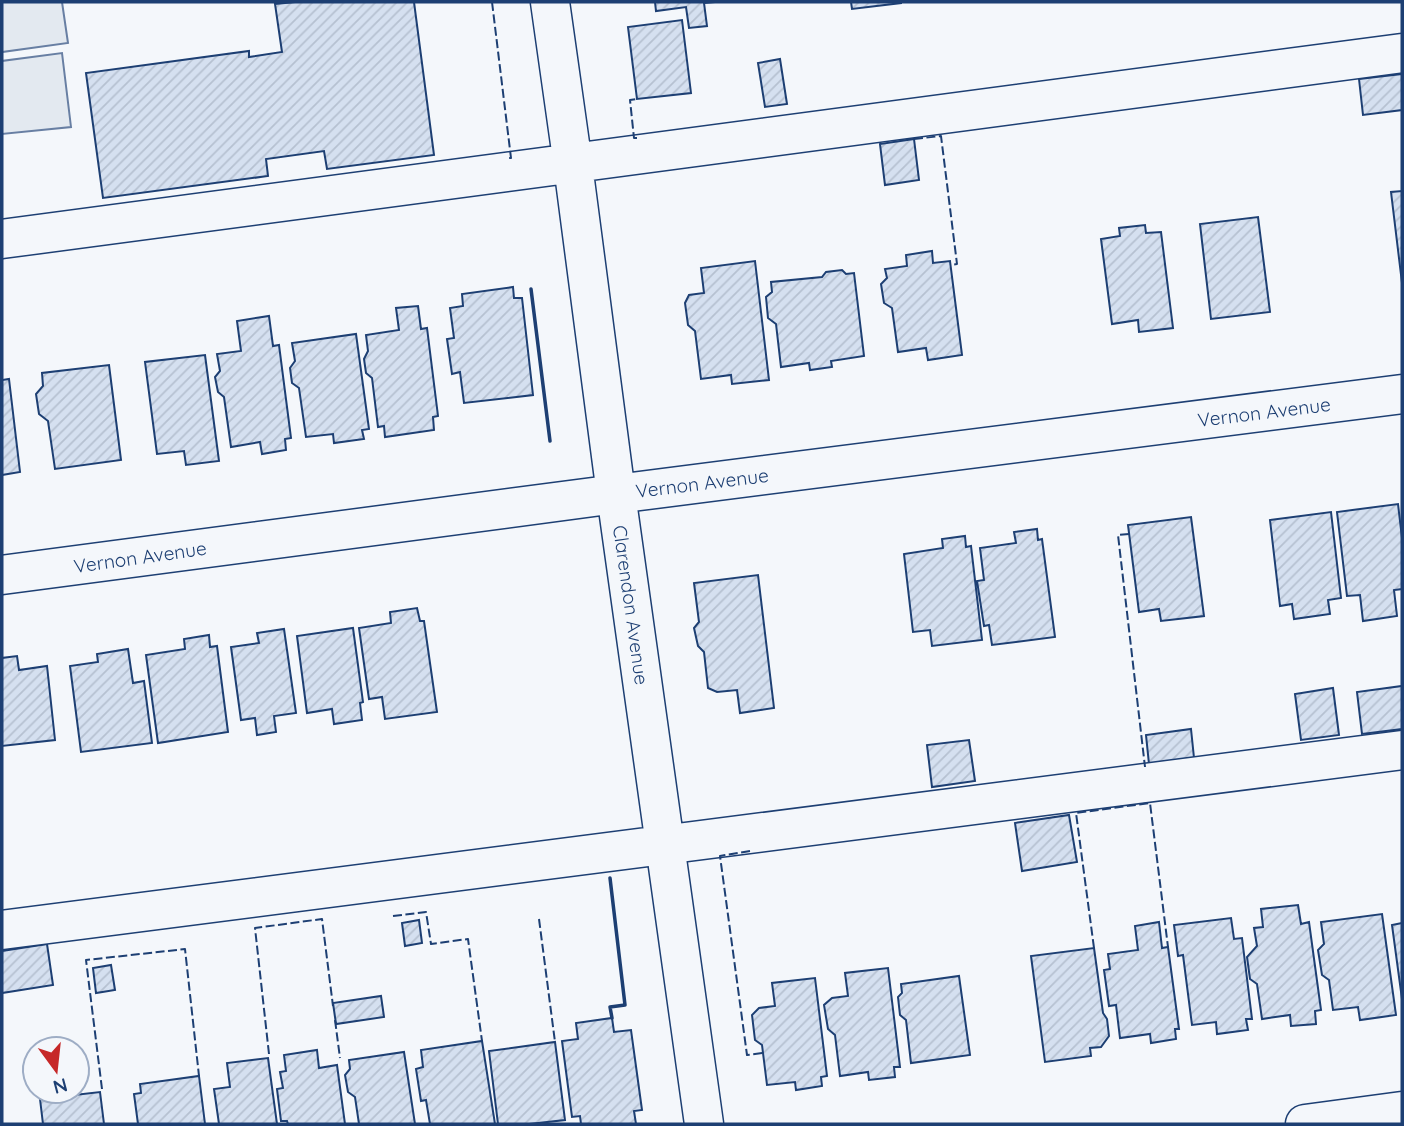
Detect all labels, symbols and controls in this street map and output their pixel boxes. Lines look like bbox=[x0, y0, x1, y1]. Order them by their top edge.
street label: Vernon Avenue bbox=[1196, 392, 1332, 432]
street label: Vernon Avenue bbox=[634, 463, 770, 503]
street label: Clarendon Avenue bbox=[608, 524, 654, 686]
street label: Vernon Avenue bbox=[72, 536, 208, 578]
north arrow bbox=[21, 1035, 91, 1105]
text: N bbox=[51, 1073, 70, 1100]

